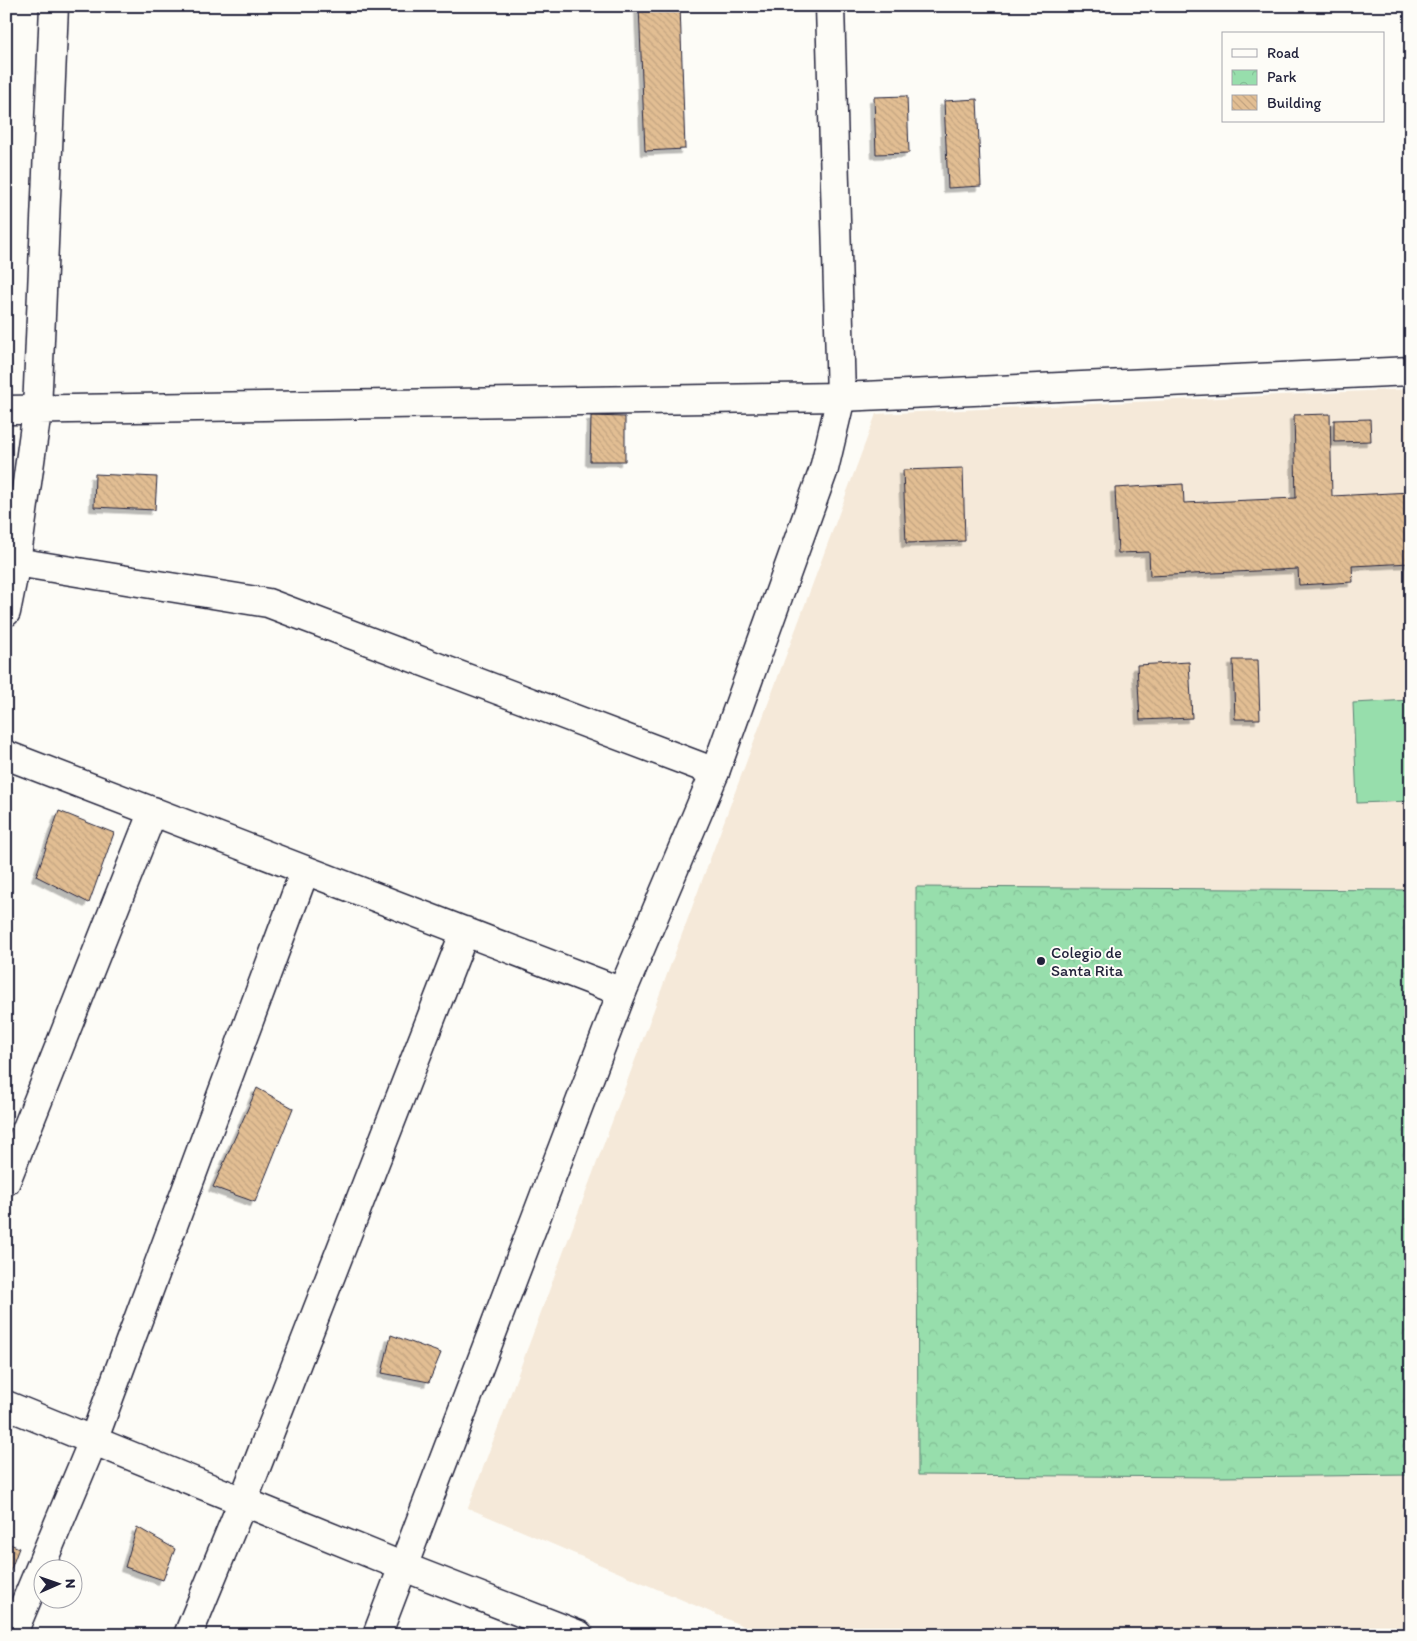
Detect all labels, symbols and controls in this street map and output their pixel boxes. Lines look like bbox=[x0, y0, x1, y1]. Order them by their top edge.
legend bbox=[1222, 32, 1384, 122]
text: Road bbox=[1267, 44, 1300, 62]
text: Park bbox=[1267, 68, 1297, 86]
text: Building bbox=[1267, 94, 1321, 112]
place label: Colegio de Santa Rita bbox=[1051, 943, 1124, 980]
marker: Colegio de Santa Rita bbox=[1035, 955, 1047, 967]
north arrow bbox=[32, 1558, 82, 1608]
text: N bbox=[62, 1579, 79, 1589]

